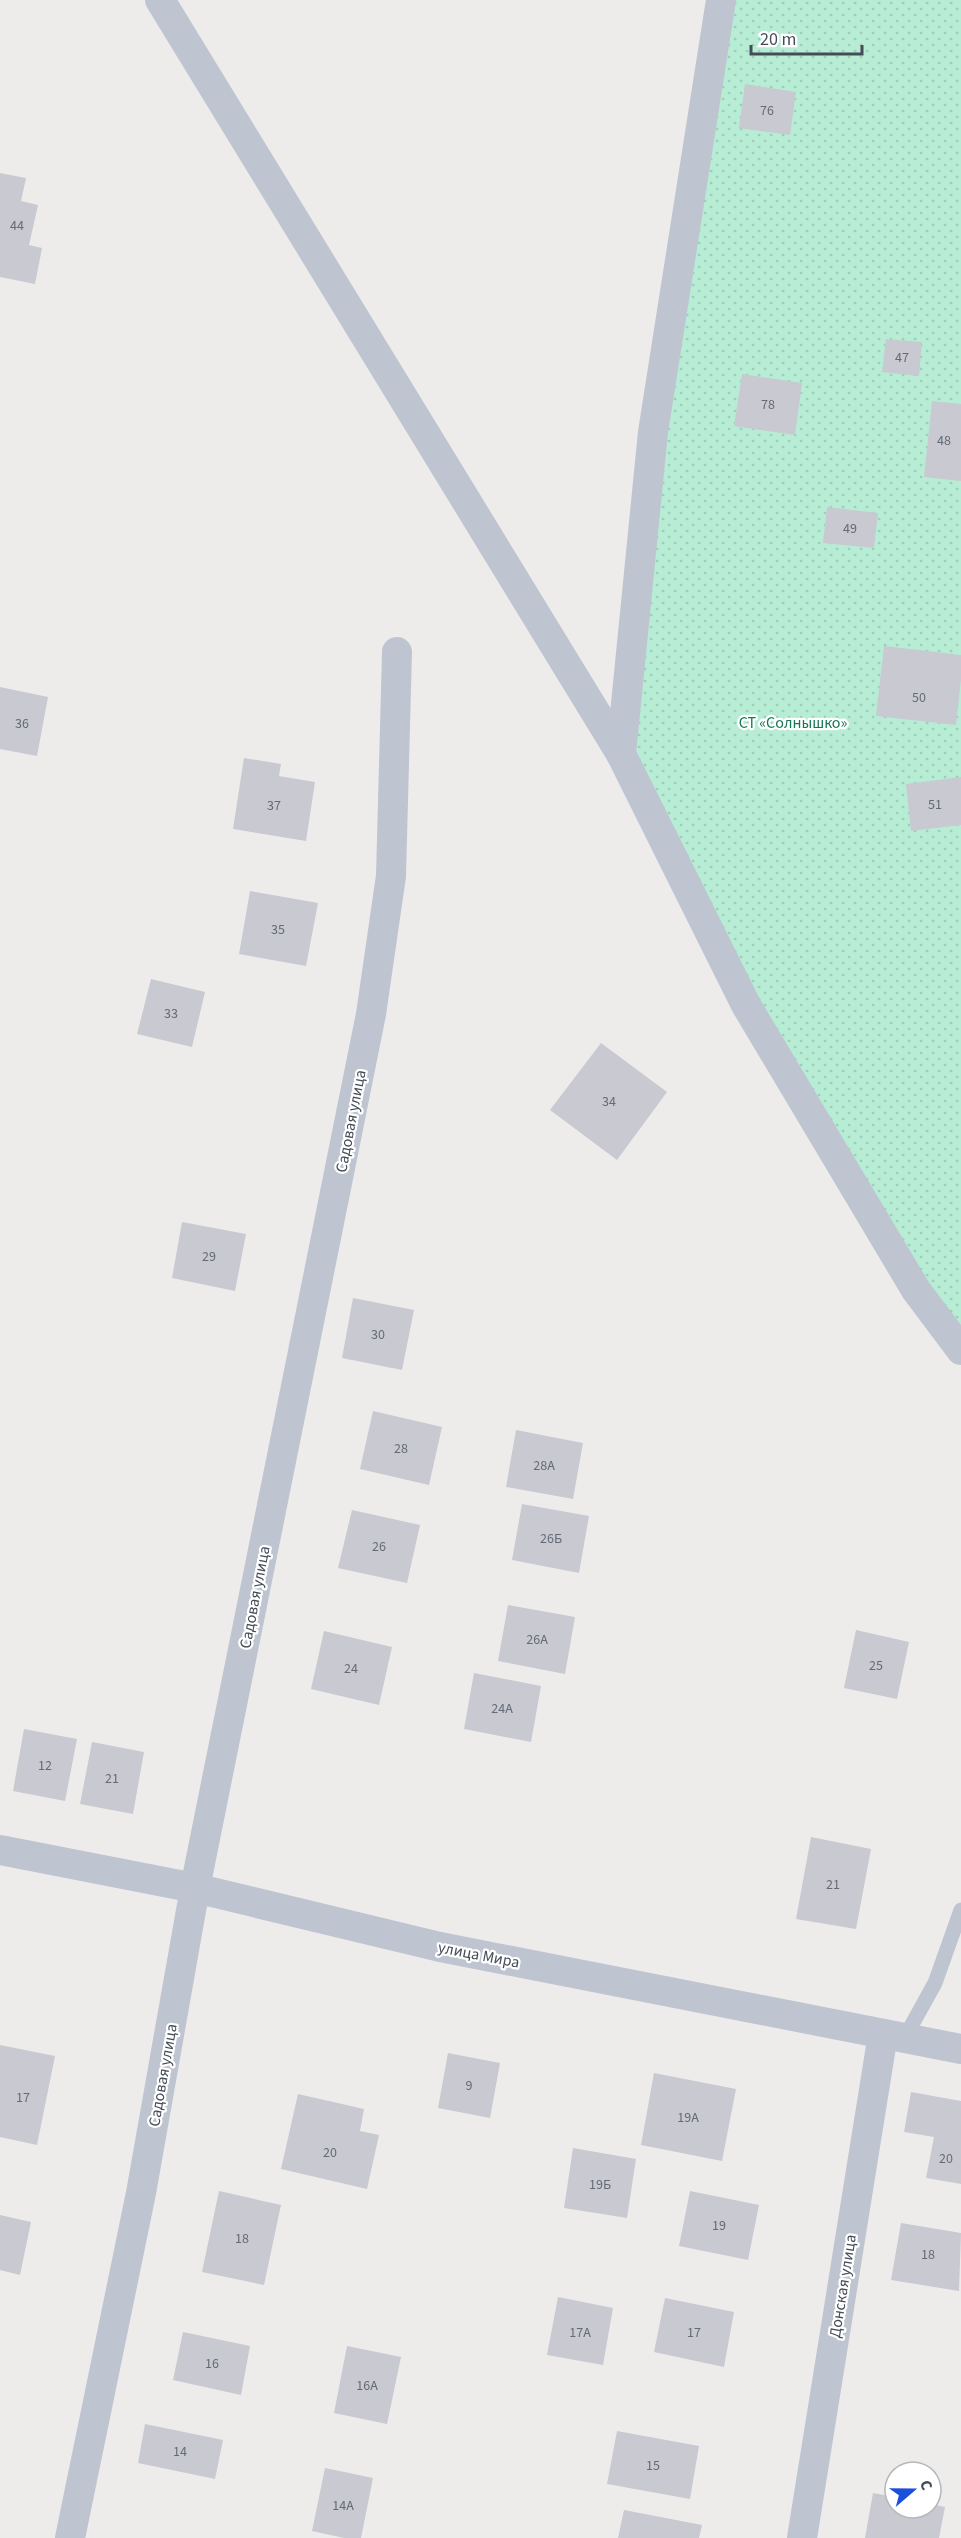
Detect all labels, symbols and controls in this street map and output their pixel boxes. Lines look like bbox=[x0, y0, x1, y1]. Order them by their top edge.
scale bar bbox=[751, 18, 862, 56]
text: 20 m bbox=[760, 27, 796, 52]
house number: 76 bbox=[760, 101, 774, 121]
house number: 44 bbox=[10, 216, 24, 236]
house number: 47 bbox=[895, 348, 909, 368]
house number: 78 bbox=[761, 395, 775, 415]
house number: 48 bbox=[937, 431, 951, 451]
house number: 49 bbox=[843, 519, 857, 539]
house number: 50 bbox=[912, 688, 926, 708]
park label: СТ «Солнышко» bbox=[739, 712, 847, 734]
house number: 36 bbox=[15, 714, 29, 734]
house number: 51 bbox=[928, 795, 942, 815]
house number: 37 bbox=[267, 796, 281, 816]
house number: 35 bbox=[271, 920, 285, 940]
house number: 33 bbox=[164, 1004, 178, 1024]
street label: Садовая улица bbox=[330, 1068, 372, 1174]
house number: 34 bbox=[602, 1092, 616, 1112]
house number: 29 bbox=[202, 1247, 216, 1267]
house number: 30 bbox=[371, 1325, 385, 1345]
house number: 28 bbox=[394, 1439, 408, 1459]
house number: 28А bbox=[533, 1456, 555, 1476]
house number: 26Б bbox=[540, 1529, 562, 1549]
house number: 26 bbox=[372, 1537, 386, 1557]
street label: Садовая улица bbox=[234, 1544, 276, 1650]
house number: 26А bbox=[526, 1630, 548, 1650]
house number: 25 bbox=[869, 1656, 883, 1676]
house number: 24 bbox=[344, 1659, 358, 1679]
house number: 24А bbox=[491, 1699, 513, 1719]
house number: 12 bbox=[38, 1756, 52, 1776]
house number: 21 bbox=[105, 1769, 119, 1789]
house number: 21 bbox=[826, 1875, 840, 1895]
street label: улица Мира bbox=[436, 1936, 521, 1974]
street label: Садовая улица bbox=[143, 2022, 183, 2128]
house number: 9 bbox=[466, 2076, 473, 2096]
house number: 17 bbox=[16, 2088, 30, 2108]
house number: 19А bbox=[677, 2108, 699, 2128]
house number: 20 bbox=[323, 2143, 337, 2163]
house number: 20 bbox=[939, 2149, 953, 2169]
house number: 19Б bbox=[589, 2175, 611, 2195]
house number: 19 bbox=[712, 2216, 726, 2236]
house number: 18 bbox=[235, 2229, 249, 2249]
street label: Донская улица bbox=[824, 2233, 862, 2339]
house number: 18 bbox=[921, 2245, 935, 2265]
house number: 17А bbox=[569, 2323, 591, 2343]
house number: 17 bbox=[687, 2323, 701, 2343]
house number: 16 bbox=[205, 2354, 219, 2374]
house number: 16А bbox=[356, 2376, 378, 2396]
house number: 14 bbox=[173, 2442, 187, 2462]
house number: 15 bbox=[646, 2456, 660, 2476]
north arrow bbox=[883, 2460, 943, 2520]
text: С bbox=[914, 2477, 938, 2493]
house number: 14А bbox=[332, 2496, 354, 2516]

